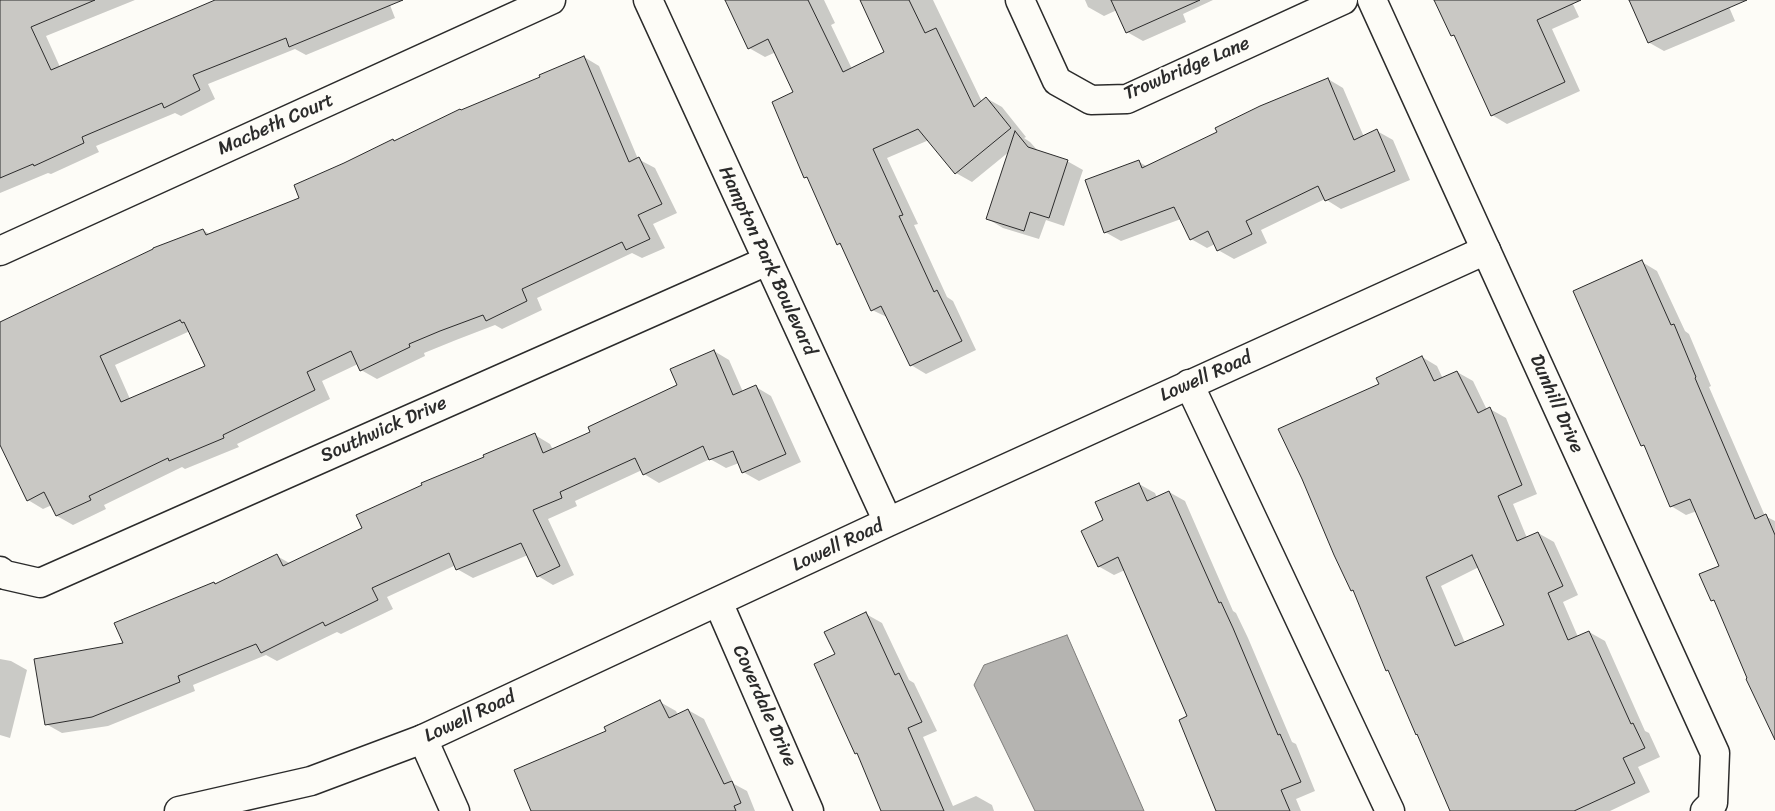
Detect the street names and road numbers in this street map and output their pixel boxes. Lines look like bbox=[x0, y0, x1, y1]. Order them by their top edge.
street label: Trowbridge Lane bbox=[1121, 32, 1253, 106]
street label: Macbeth Court bbox=[214, 89, 338, 161]
street label: Hampton Park Boulevard bbox=[713, 163, 821, 359]
street label: Lowell Road bbox=[1157, 347, 1255, 407]
street label: Dunhill Drive bbox=[1524, 351, 1588, 457]
street label: Southwick Drive bbox=[317, 392, 451, 468]
street label: Lowell Road bbox=[789, 515, 887, 577]
street label: Coverdale Drive bbox=[727, 642, 801, 770]
street label: Lowell Road bbox=[421, 686, 519, 748]

